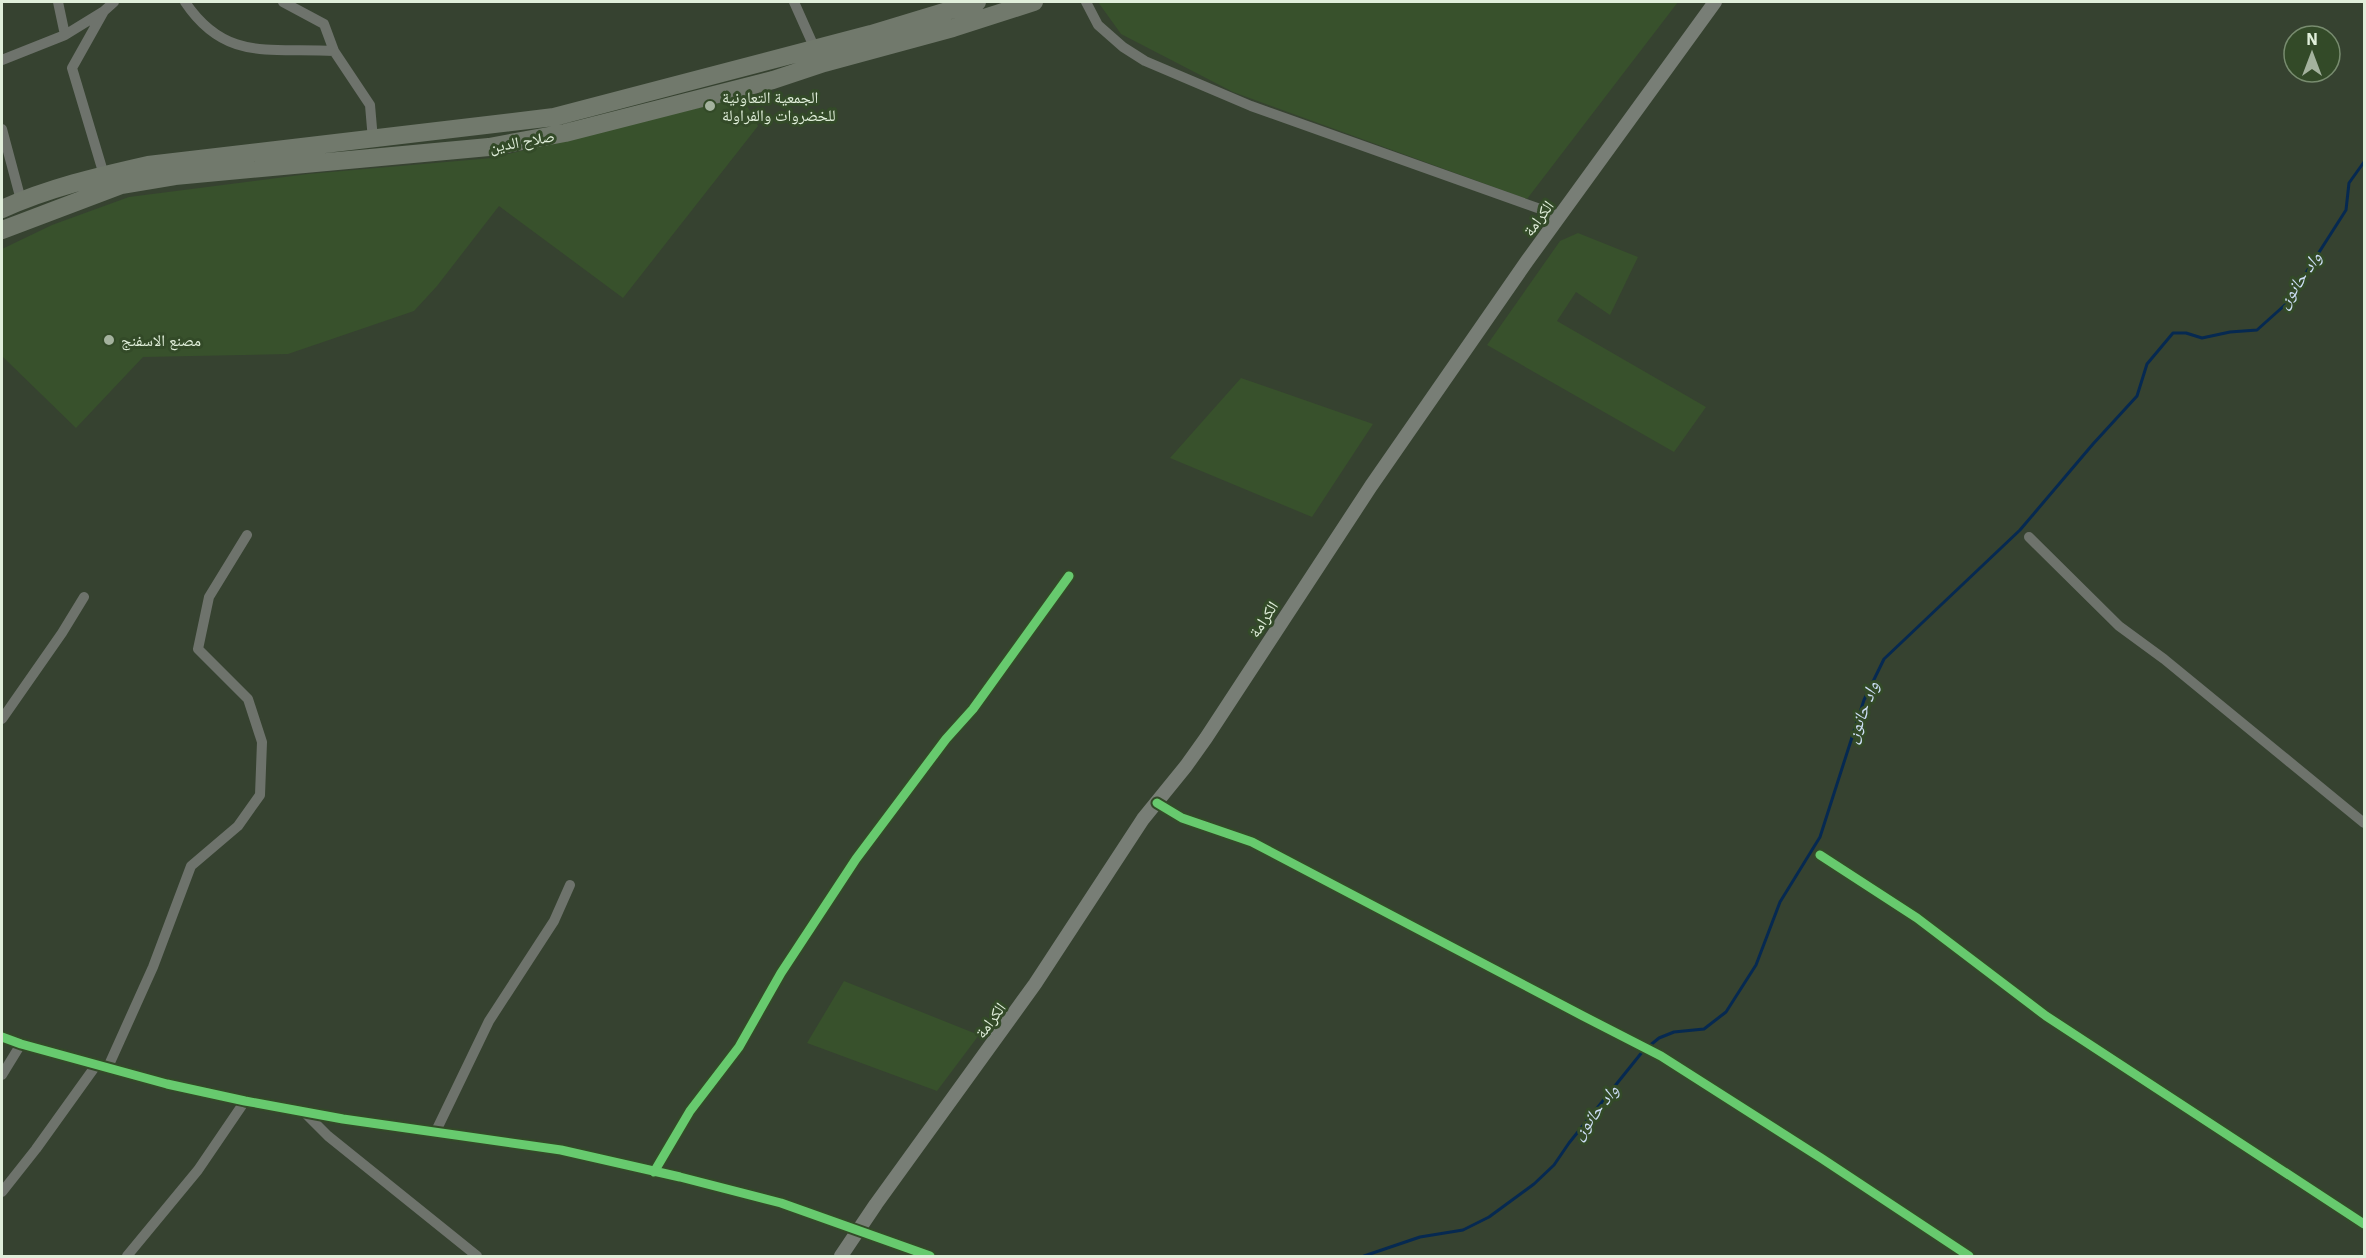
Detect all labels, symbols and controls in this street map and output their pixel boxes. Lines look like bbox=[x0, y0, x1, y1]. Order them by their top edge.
north arrow bbox=[2282, 24, 2342, 84]
text: N bbox=[2306, 29, 2318, 49]
place label: الجمعية التعاونية للخضروات والفراولة bbox=[722, 87, 836, 125]
marker: الجمعية التعاونية للخضروات والفراولة bbox=[703, 99, 717, 113]
street label: صلاح الدين bbox=[488, 125, 556, 158]
street label: الكرامة bbox=[1518, 196, 1558, 240]
water label: واد حانون bbox=[2271, 246, 2327, 313]
place label: مصنع الاسفنج bbox=[121, 330, 201, 351]
marker: مصنع الاسفنج bbox=[102, 333, 116, 347]
street label: الكرامة bbox=[1244, 597, 1282, 641]
water label: واد حانون bbox=[1839, 677, 1884, 746]
street label: الكرامة bbox=[970, 998, 1010, 1042]
water label: واد حانون bbox=[1566, 1079, 1624, 1144]

